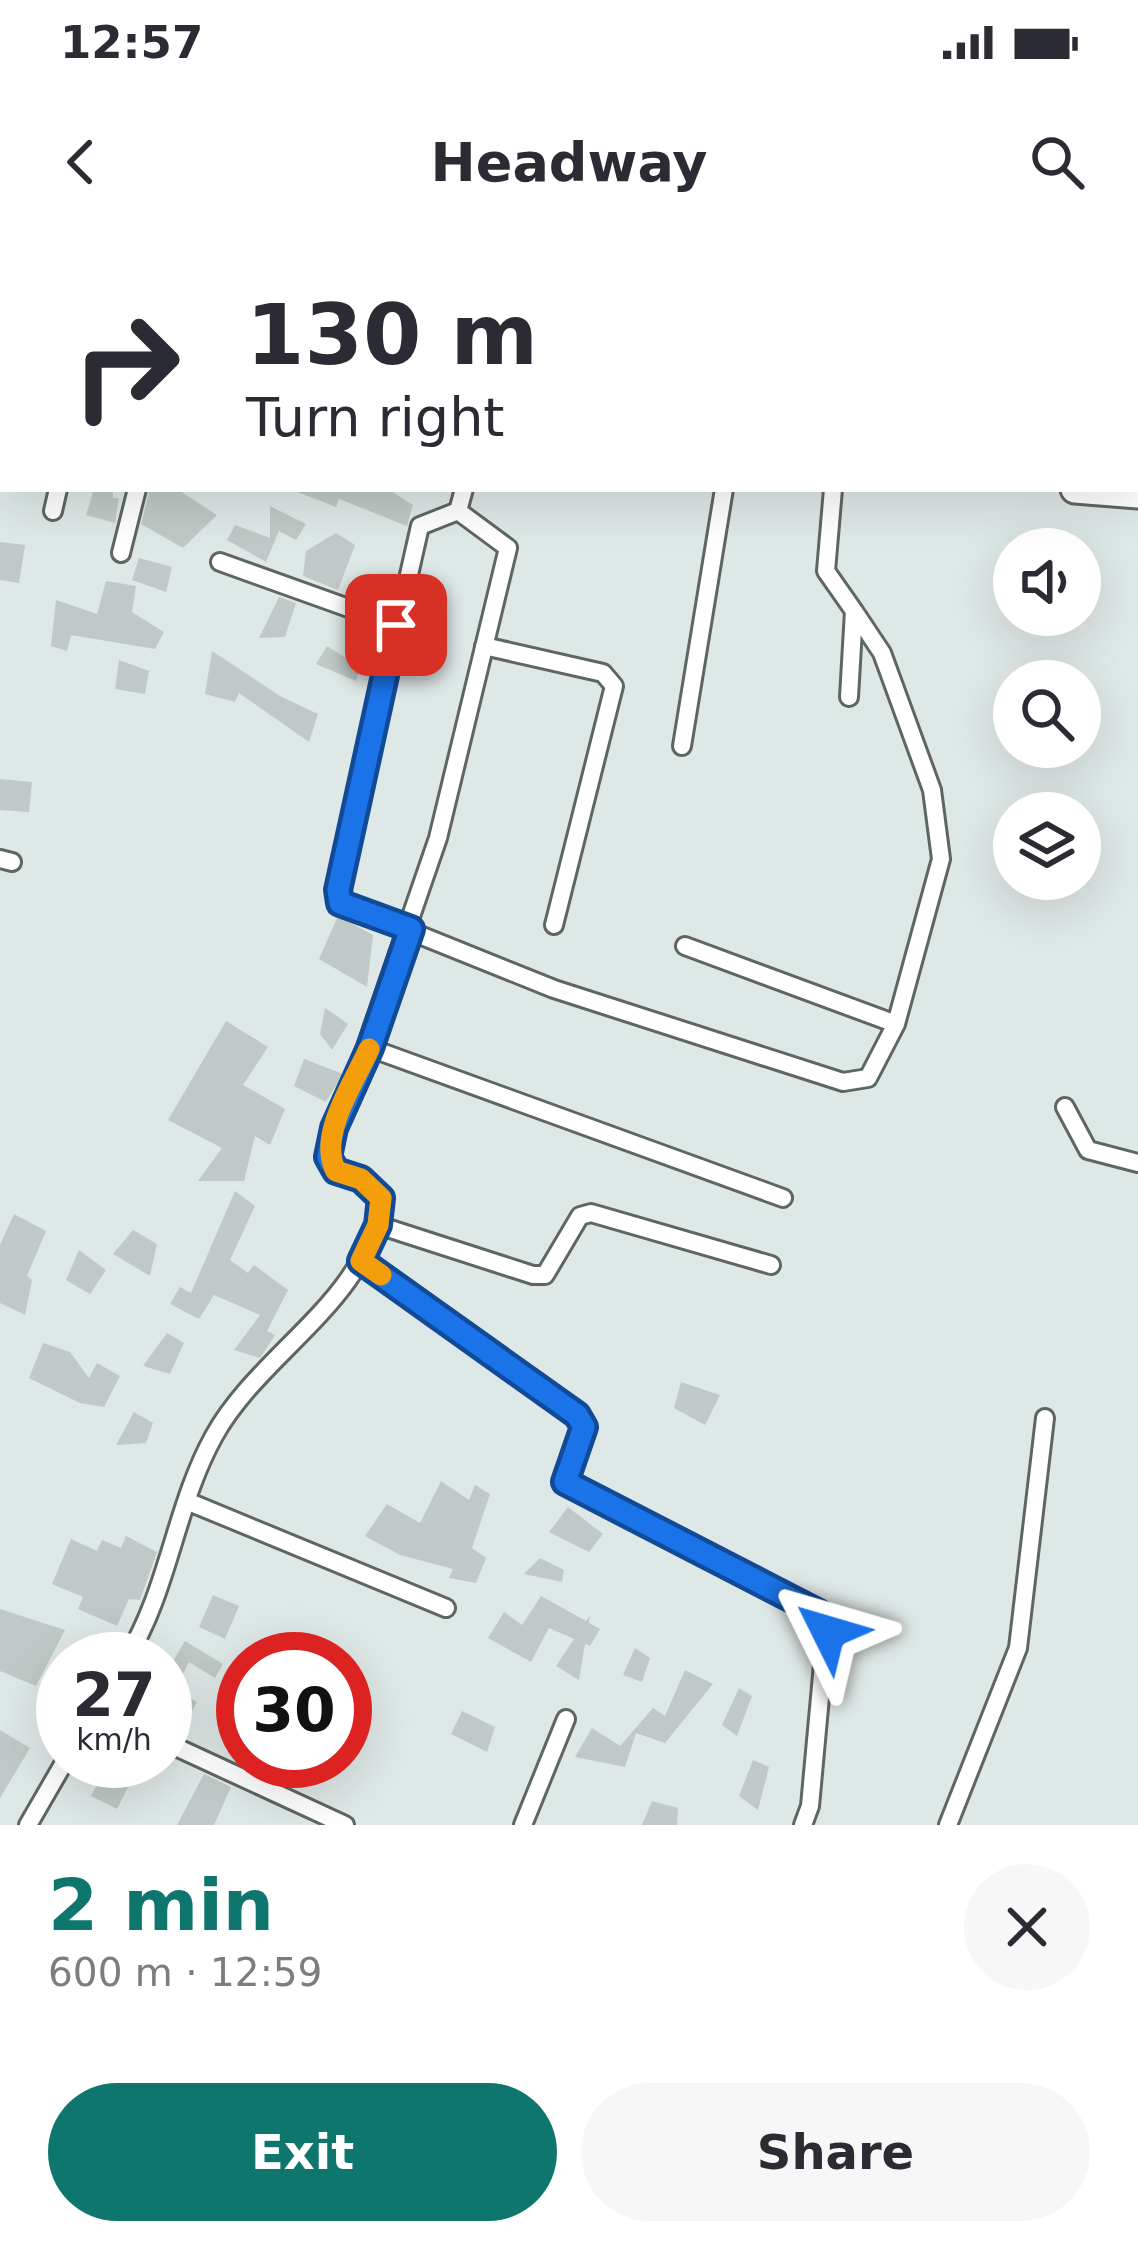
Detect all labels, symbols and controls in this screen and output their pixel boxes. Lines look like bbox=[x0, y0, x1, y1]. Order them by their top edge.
text: 12:57 bbox=[60, 16, 203, 69]
icon: back bbox=[48, 129, 114, 195]
icon: search bbox=[1024, 129, 1090, 195]
text: Headway bbox=[431, 131, 707, 194]
text: 130 m bbox=[246, 286, 538, 384]
icon: right bbox=[48, 288, 204, 444]
text: Turn right bbox=[246, 386, 505, 449]
map controls bbox=[993, 528, 1101, 900]
button: sound bbox=[993, 528, 1101, 636]
pin bbox=[345, 574, 447, 676]
icon: arrive bbox=[363, 592, 429, 658]
button: search bbox=[993, 660, 1101, 768]
button: layers bbox=[993, 792, 1101, 900]
position arrow bbox=[765, 1569, 891, 1695]
speed limit sign: 30 bbox=[216, 1632, 372, 1788]
text: 27 bbox=[72, 1660, 156, 1730]
text: km/h bbox=[76, 1722, 152, 1757]
text: 2 min bbox=[48, 1863, 274, 1947]
button: close bbox=[964, 1864, 1090, 1990]
text: 600 m · 12:59 bbox=[48, 1950, 322, 1995]
button: Exit bbox=[48, 2083, 557, 2221]
button: Share bbox=[581, 2083, 1090, 2221]

